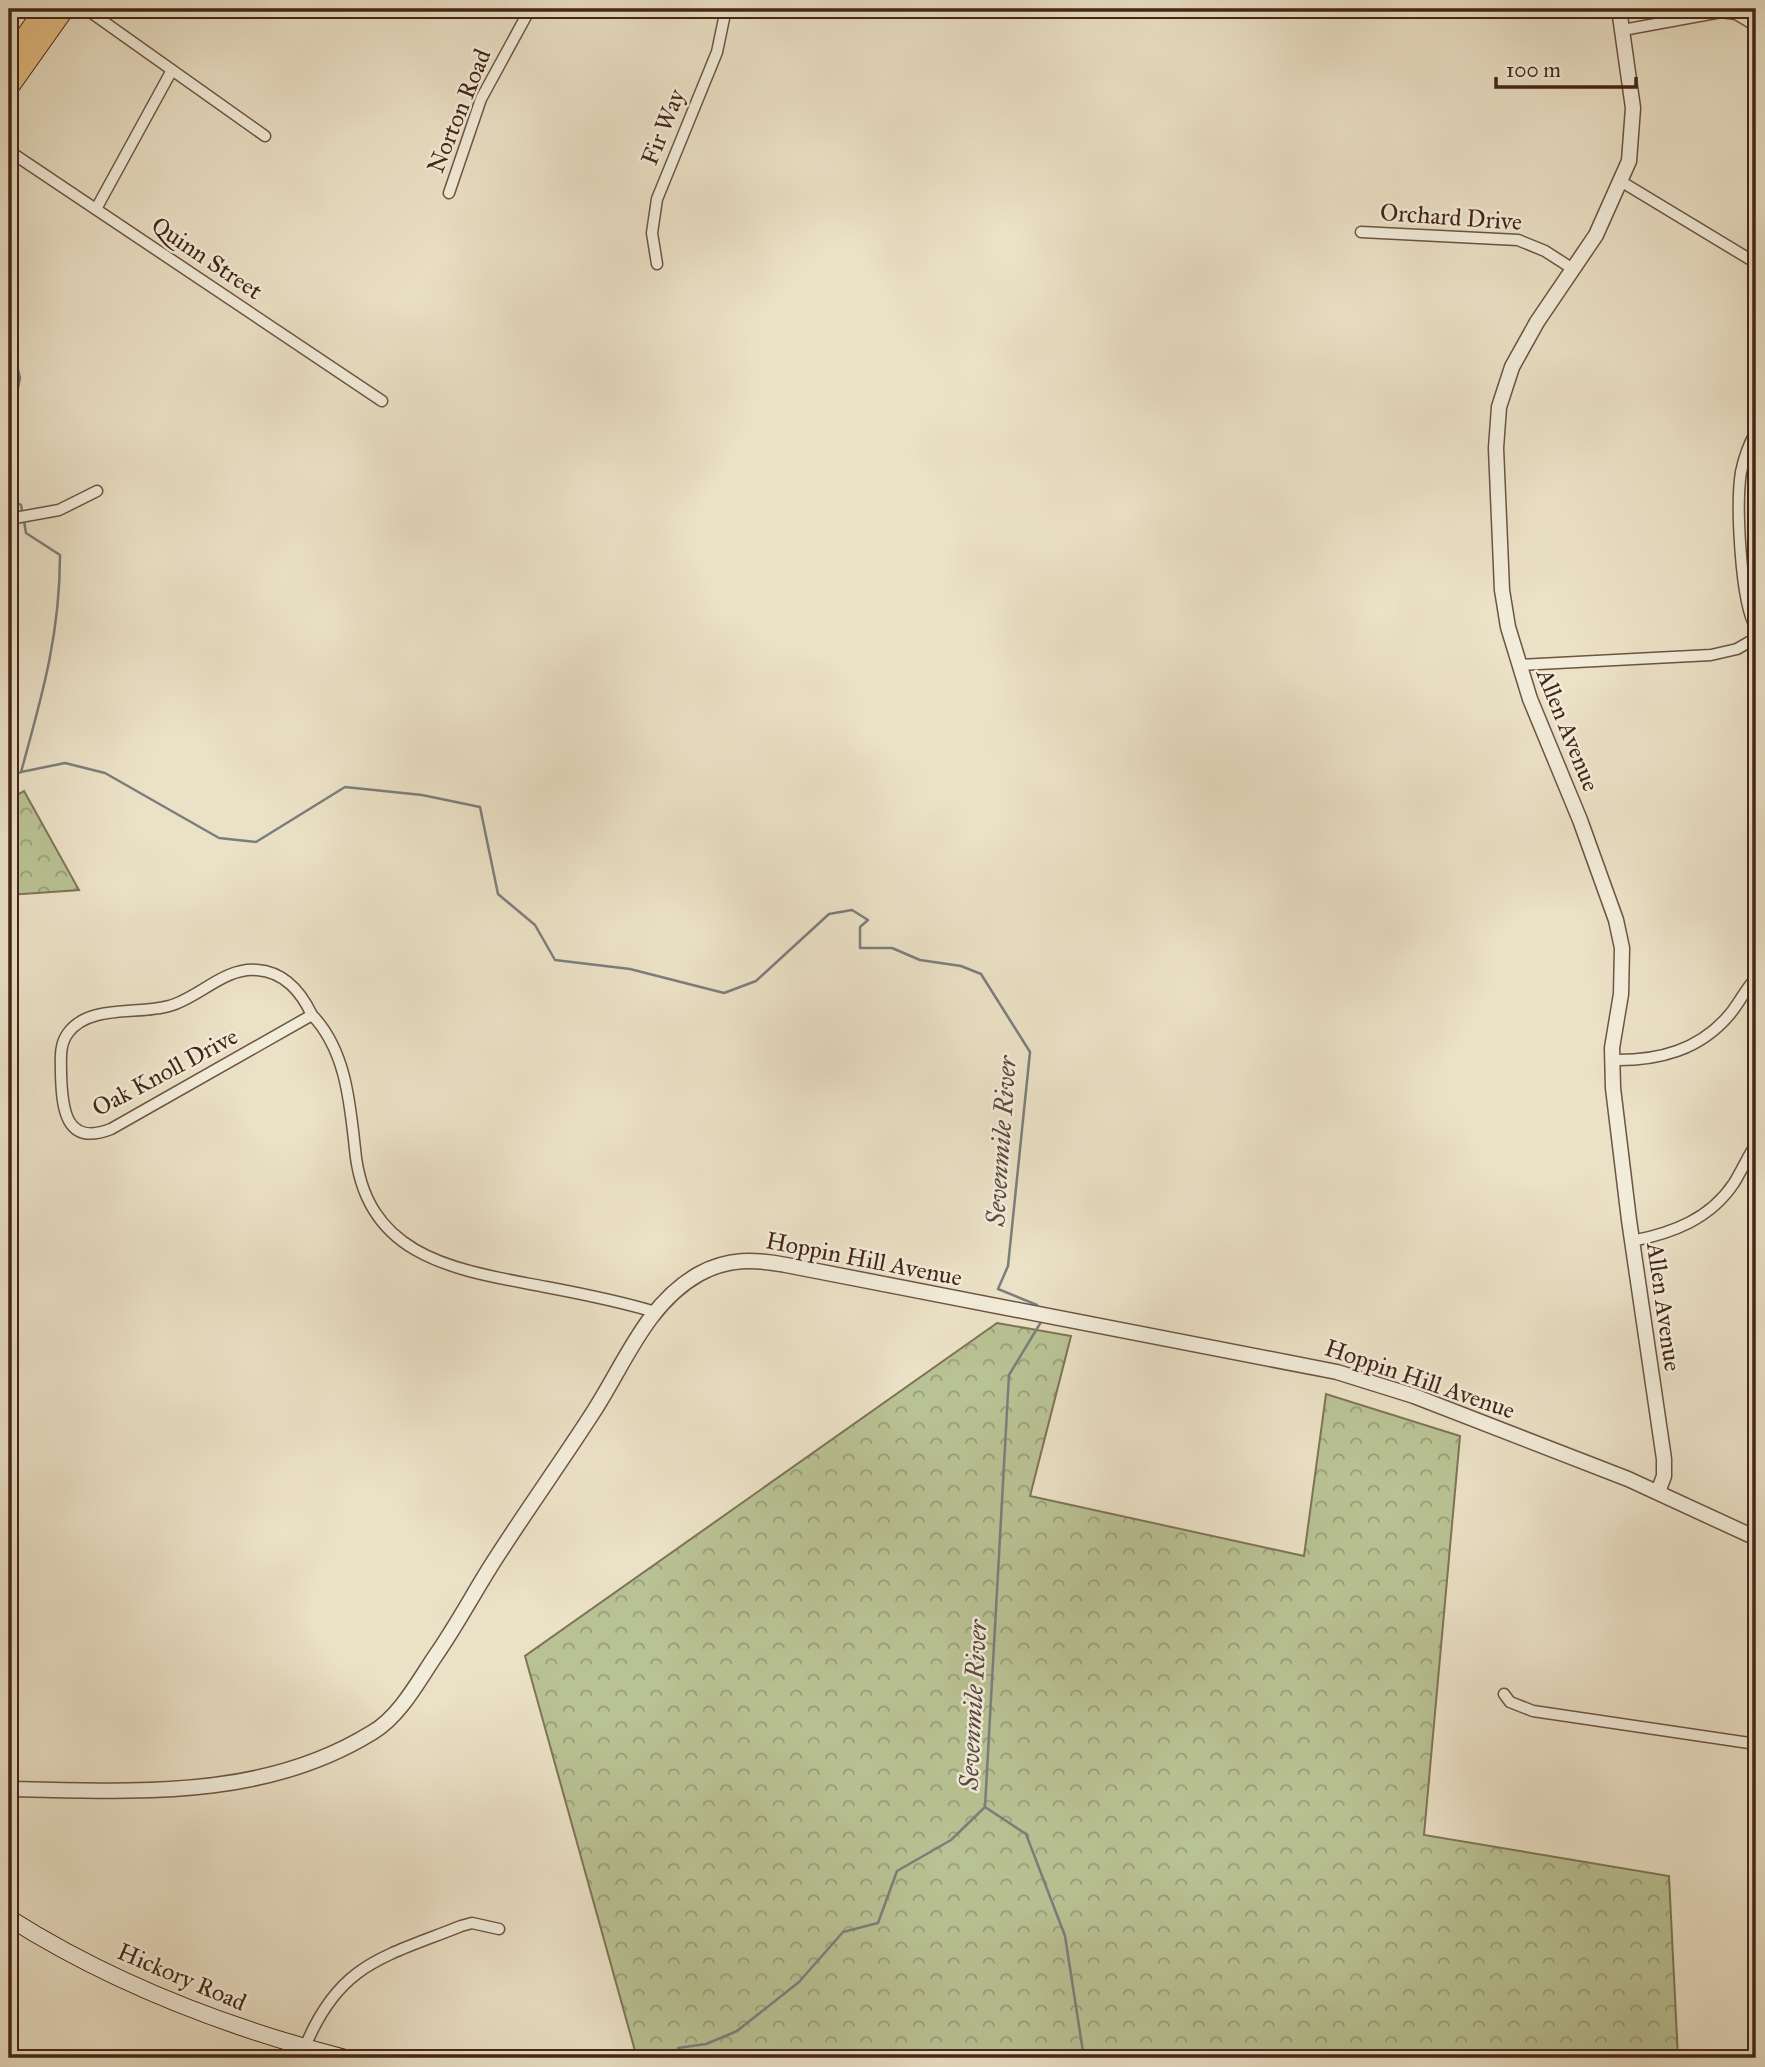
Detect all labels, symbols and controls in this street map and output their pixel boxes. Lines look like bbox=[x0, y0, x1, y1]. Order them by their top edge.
street label: Norton Road bbox=[421, 45, 497, 177]
scale bar bbox=[1496, 46, 1636, 90]
text: 100 m bbox=[1506, 57, 1561, 83]
street label: Fir Way bbox=[634, 84, 692, 169]
street label: Orchard Drive bbox=[1379, 197, 1523, 237]
street label: Quinn Street bbox=[146, 210, 268, 306]
street label: Allen Avenue bbox=[1530, 664, 1606, 796]
street label: Oak Knoll Drive bbox=[87, 1021, 243, 1123]
water label: Sevenmile River bbox=[979, 1054, 1023, 1228]
street label: Hoppin Hill Avenue bbox=[763, 1225, 965, 1293]
street label: Allen Avenue bbox=[1640, 1240, 1688, 1373]
street label: Hoppin Hill Avenue bbox=[1321, 1332, 1519, 1426]
water label: Sevenmile River bbox=[953, 1618, 993, 1792]
street label: Hickory Road bbox=[113, 1936, 251, 2018]

